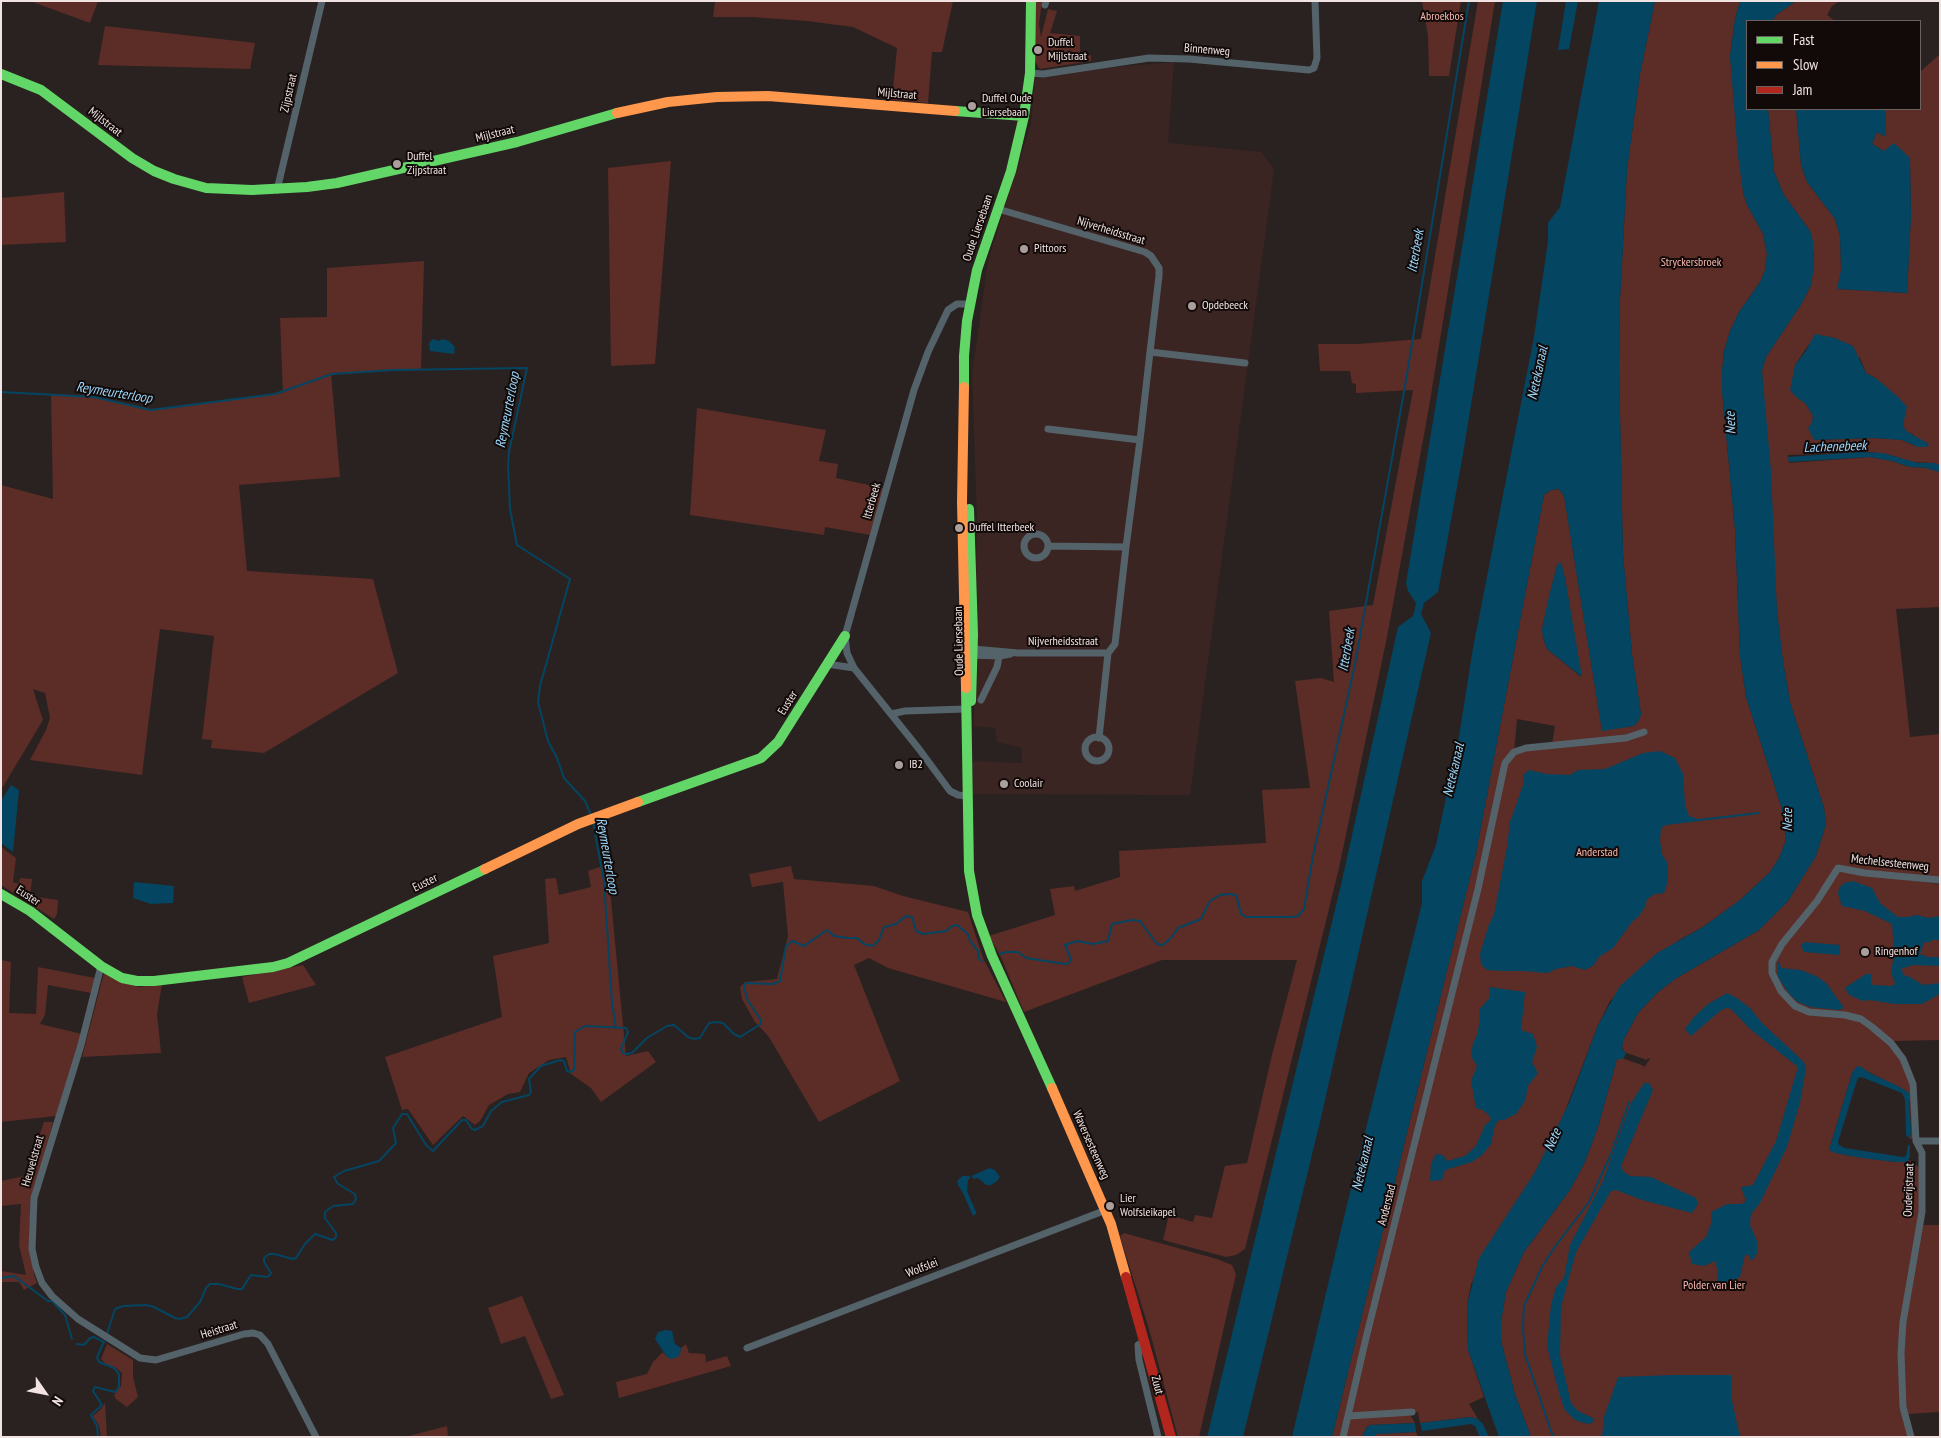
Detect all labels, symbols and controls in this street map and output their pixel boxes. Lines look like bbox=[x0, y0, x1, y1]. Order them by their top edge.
park label: Abroekbos bbox=[1420, 10, 1464, 24]
legend bbox=[1746, 20, 1921, 110]
text: Fast bbox=[1793, 30, 1814, 49]
place label: Duffel Mijlstraat bbox=[1048, 36, 1087, 64]
street label: Binnenweg bbox=[1183, 41, 1231, 59]
marker: Duffel Mijlstraat bbox=[1032, 44, 1044, 56]
text: Slow bbox=[1793, 55, 1818, 74]
street label: Zijpstraat bbox=[278, 72, 300, 114]
text: Jam bbox=[1793, 80, 1812, 99]
street label: Mijlstraat bbox=[877, 85, 917, 103]
place label: Duffel Oude Liersebaan bbox=[982, 92, 1032, 120]
marker: Duffel Oude Liersebaan bbox=[966, 100, 978, 112]
street label: Mijlstraat bbox=[85, 104, 125, 140]
street label: Mijlstraat bbox=[474, 122, 516, 146]
place label: Duffel Zijpstraat bbox=[407, 150, 446, 178]
marker: Duffel Zijpstraat bbox=[391, 158, 403, 170]
street label: Oude Liersebaan bbox=[960, 193, 996, 263]
street label: Nijverheidsstraat bbox=[1075, 214, 1147, 248]
water label: Itterbeek bbox=[1404, 228, 1428, 274]
place label: Pittoors bbox=[1034, 242, 1066, 256]
marker: Pittoors bbox=[1018, 243, 1030, 255]
park label: Stryckersbroek bbox=[1661, 256, 1721, 270]
place label: Opdebeeck bbox=[1202, 299, 1248, 313]
marker: Opdebeeck bbox=[1186, 300, 1198, 312]
water label: Netekanaal bbox=[1524, 345, 1552, 401]
water label: Reymeurterloop bbox=[492, 371, 524, 449]
water label: Reymeurterloop bbox=[75, 379, 153, 407]
water label: Nete bbox=[1722, 411, 1740, 435]
water label: Lachenebeek bbox=[1803, 438, 1867, 456]
street label: Itterbeek bbox=[860, 481, 884, 521]
place label: Duffel Itterbeek bbox=[969, 521, 1034, 535]
marker: Duffel Itterbeek bbox=[953, 522, 965, 534]
street label: Oude Liersebaan bbox=[951, 606, 967, 676]
water label: Itterbeek bbox=[1335, 627, 1359, 673]
street label: Nijverheidsstraat bbox=[1028, 635, 1098, 649]
street label: Euster bbox=[775, 688, 801, 718]
water label: Netekanaal bbox=[1440, 742, 1468, 798]
place label: IB2 bbox=[909, 758, 923, 772]
marker: IB2 bbox=[893, 759, 905, 771]
place label: Coolair bbox=[1014, 777, 1043, 791]
marker: Coolair bbox=[998, 778, 1010, 790]
water label: Nete bbox=[1780, 809, 1796, 831]
water label: Reymeurterloop bbox=[592, 817, 622, 895]
park label: Anderstad bbox=[1576, 846, 1618, 860]
street label: Mechelsesteenweg bbox=[1850, 852, 1930, 874]
street label: Euster bbox=[410, 871, 440, 895]
street label: Euster bbox=[13, 883, 43, 909]
place label: Ringenhof bbox=[1875, 945, 1917, 959]
marker: Ringenhof bbox=[1859, 946, 1871, 958]
street label: Waversesteenweg bbox=[1069, 1108, 1113, 1182]
water label: Nete bbox=[1541, 1126, 1565, 1154]
street label: Heuvelstraat bbox=[19, 1134, 47, 1188]
water label: Netekanaal bbox=[1349, 1136, 1377, 1192]
street label: Ouderijstraat bbox=[1901, 1163, 1917, 1217]
street label: Anderstad bbox=[1375, 1183, 1399, 1227]
place label: Lier Wolfsleikapel bbox=[1120, 1192, 1176, 1220]
marker: Lier Wolfsleikapel bbox=[1104, 1200, 1116, 1212]
street label: Wolfslei bbox=[904, 1255, 940, 1281]
park label: Polder van Lier bbox=[1683, 1279, 1745, 1293]
street label: Heistraat bbox=[199, 1318, 239, 1342]
north arrow bbox=[20, 1368, 70, 1418]
street label: Zuut bbox=[1148, 1374, 1166, 1396]
text: N bbox=[48, 1393, 67, 1409]

